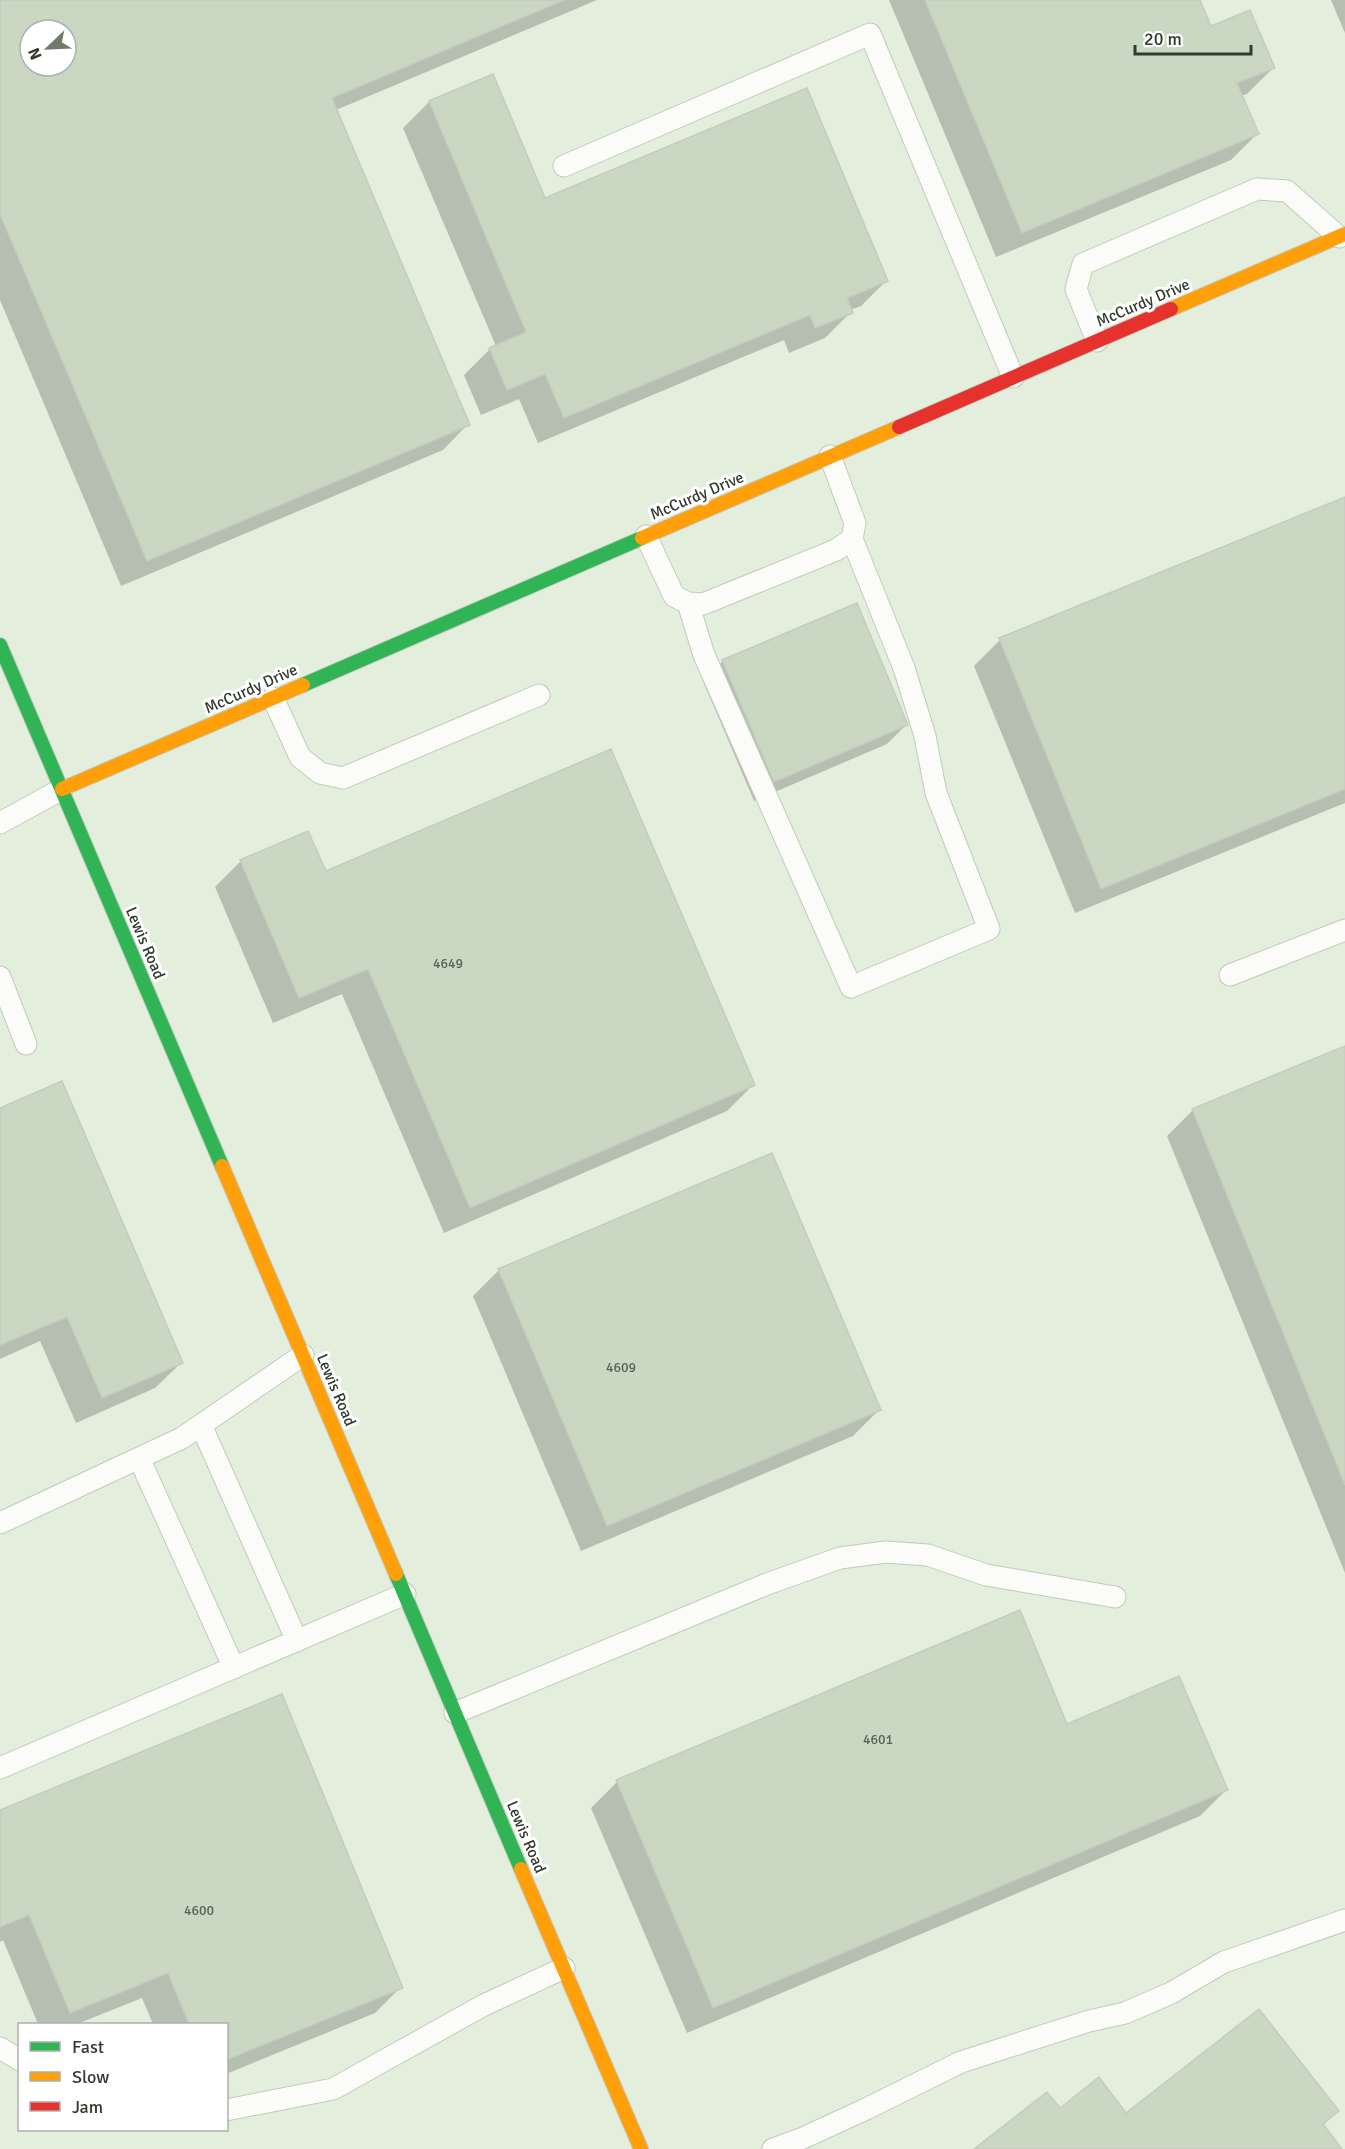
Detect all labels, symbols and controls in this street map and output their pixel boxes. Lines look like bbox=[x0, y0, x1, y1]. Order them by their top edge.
north arrow bbox=[18, 18, 78, 78]
scale bar bbox=[1135, 18, 1250, 56]
text: 20 m bbox=[1144, 28, 1182, 50]
text: N bbox=[24, 44, 46, 63]
street label: McCurdy Drive bbox=[1093, 274, 1193, 332]
street label: McCurdy Drive bbox=[647, 467, 747, 525]
street label: McCurdy Drive bbox=[201, 660, 301, 718]
street label: Lewis Road bbox=[121, 904, 169, 982]
house number: 4649 bbox=[433, 955, 463, 972]
street label: Lewis Road bbox=[312, 1351, 360, 1429]
house number: 4609 bbox=[606, 1359, 636, 1376]
house number: 4601 bbox=[863, 1731, 893, 1748]
street label: Lewis Road bbox=[502, 1798, 550, 1876]
house number: 4600 bbox=[184, 1902, 214, 1919]
legend bbox=[18, 2023, 228, 2131]
text: Fast bbox=[72, 2036, 104, 2058]
text: Slow bbox=[72, 2066, 109, 2088]
text: Jam bbox=[72, 2096, 103, 2118]

